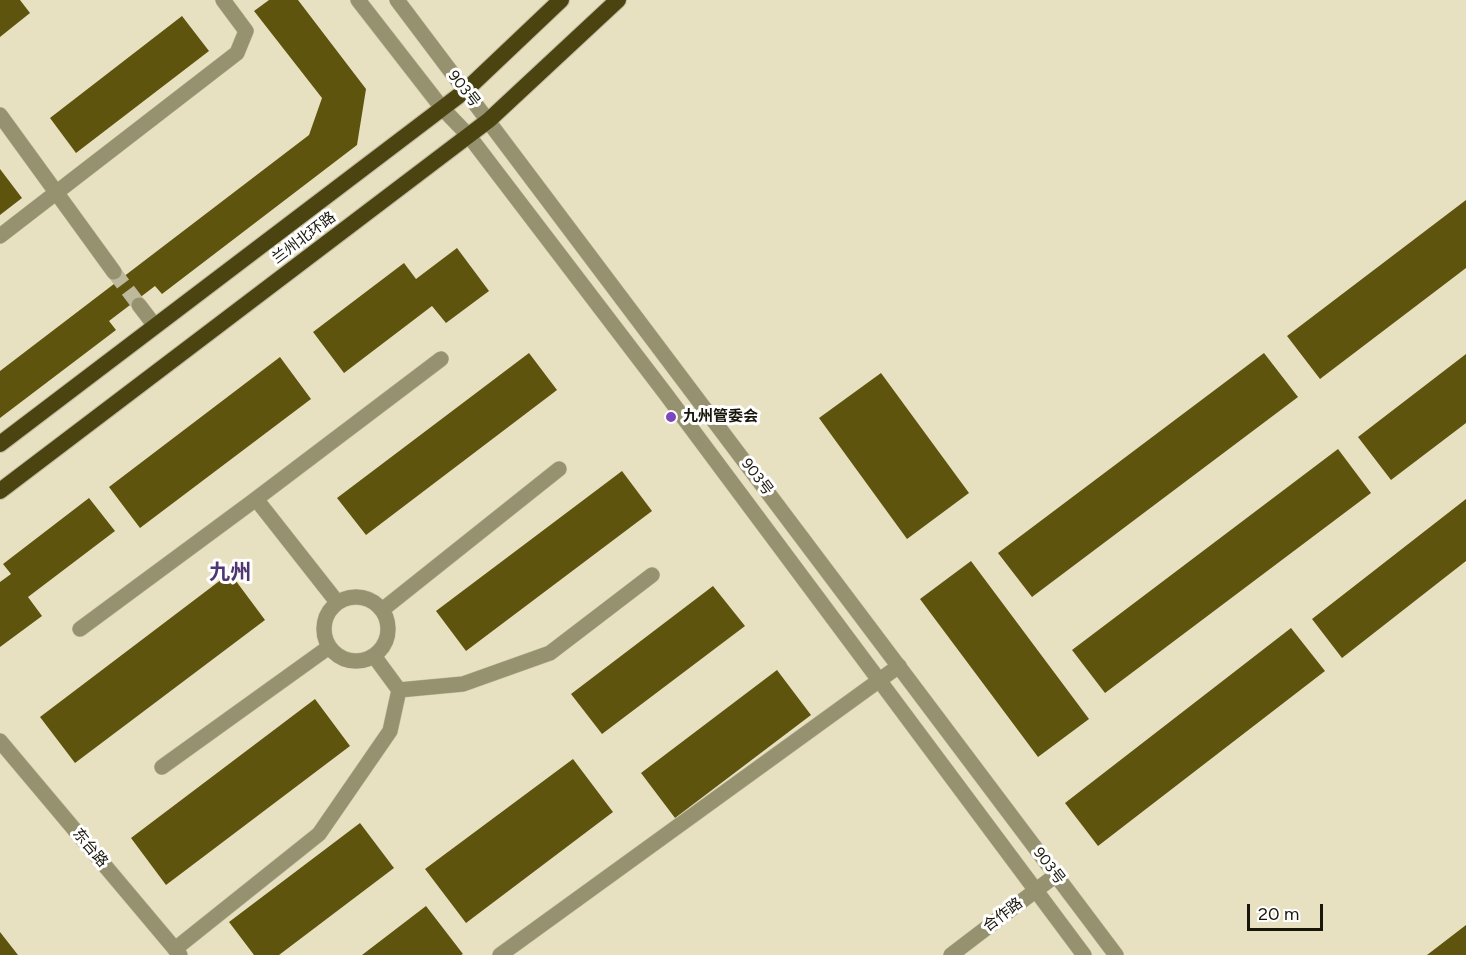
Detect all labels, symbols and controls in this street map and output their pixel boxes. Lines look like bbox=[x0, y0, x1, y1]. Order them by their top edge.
street label: 903号 bbox=[444, 67, 484, 111]
street label: 兰州北环路 bbox=[269, 208, 339, 268]
place label: 九州管委会 bbox=[683, 408, 758, 426]
marker: 九州管委会 bbox=[664, 410, 678, 424]
street label: 903号 bbox=[737, 455, 777, 499]
district label: 九州 bbox=[209, 560, 251, 586]
street label: 东台路 bbox=[69, 825, 111, 871]
street label: 903号 bbox=[1029, 844, 1069, 888]
scale bar bbox=[1250, 892, 1326, 930]
street label: 合作路 bbox=[980, 894, 1026, 936]
text: 20 m bbox=[1258, 903, 1299, 925]

